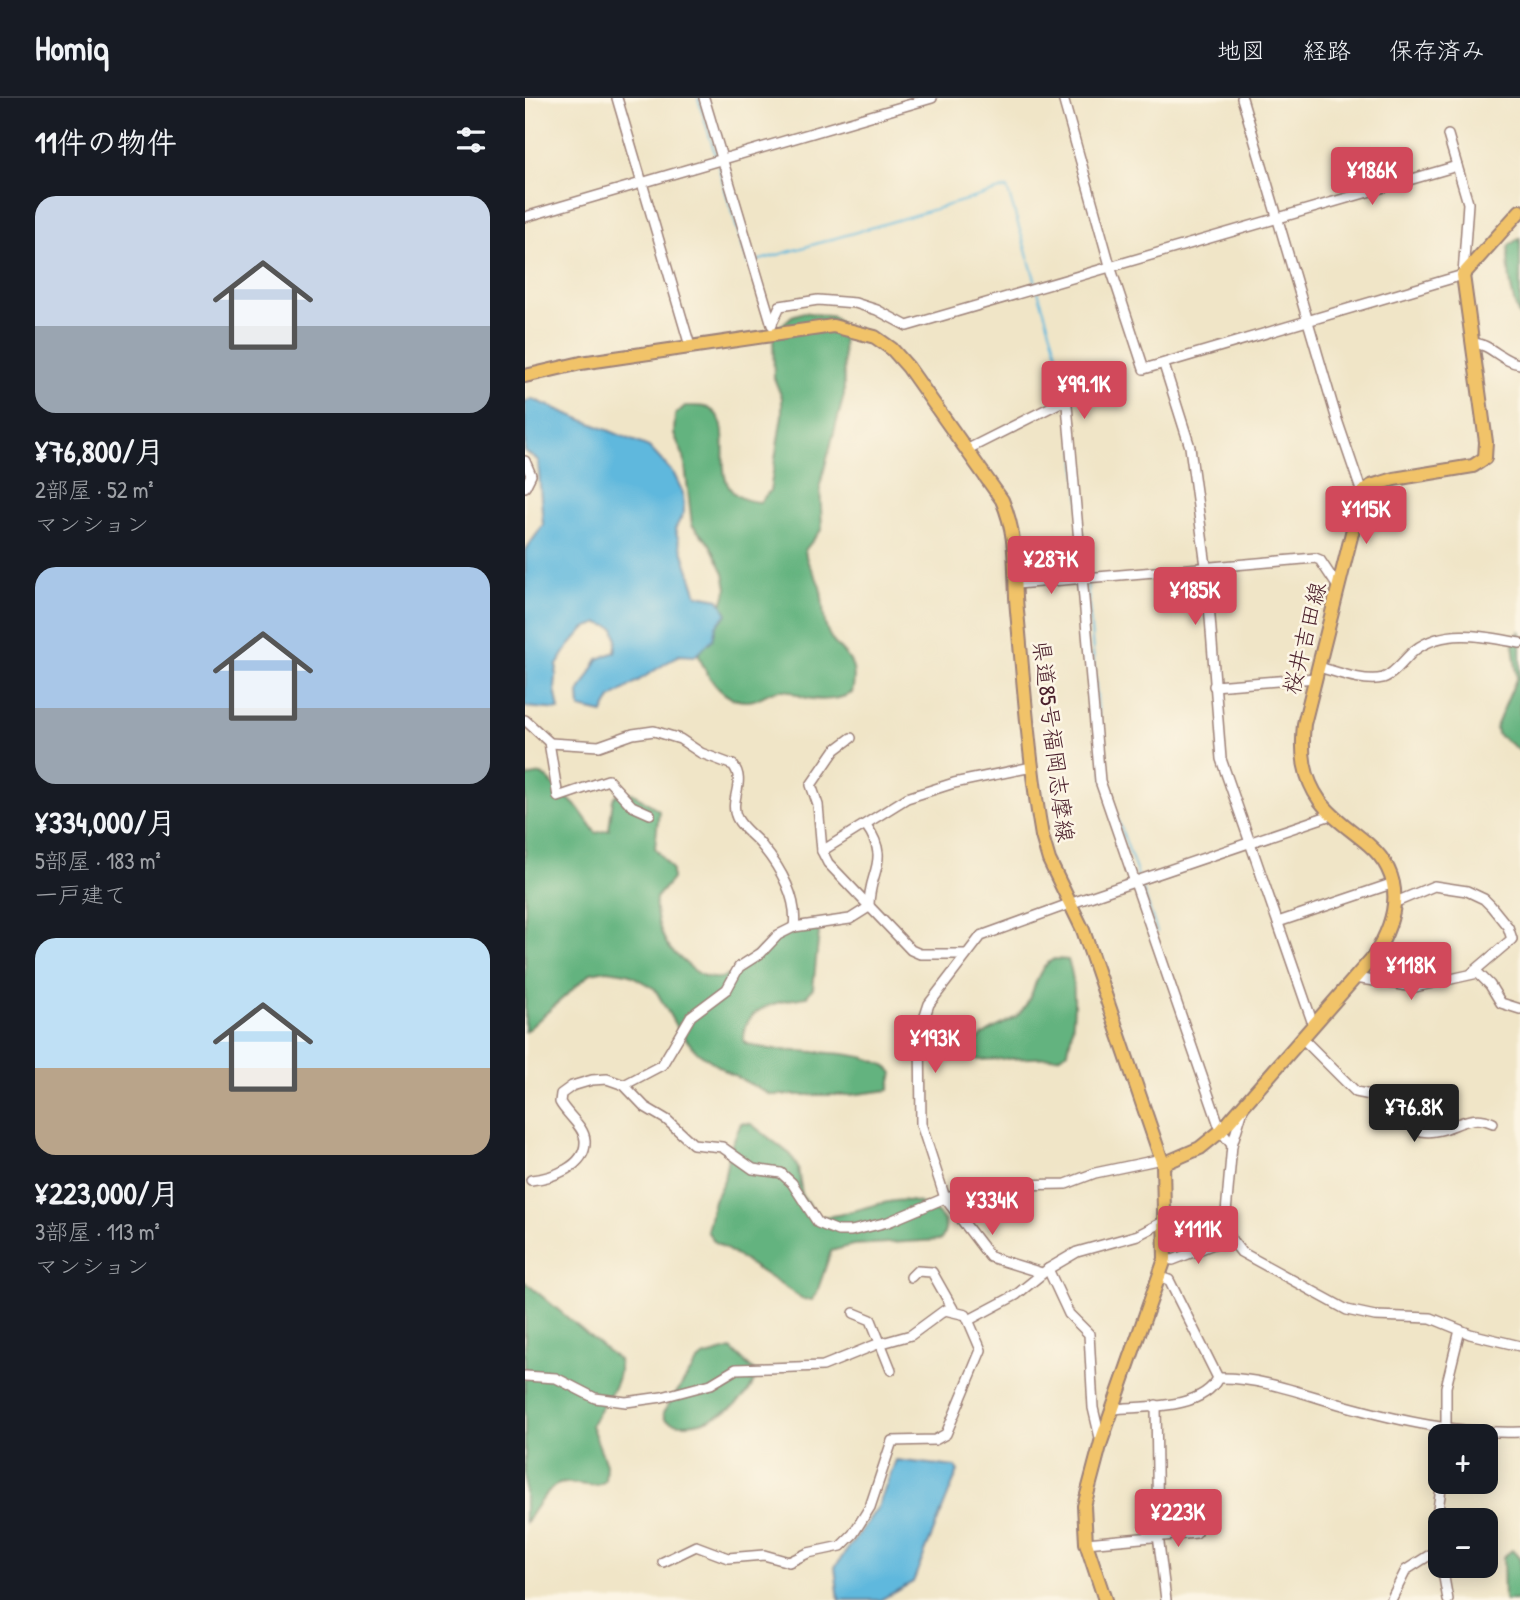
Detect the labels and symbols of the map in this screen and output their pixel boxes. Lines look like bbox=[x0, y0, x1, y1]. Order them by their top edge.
pin: ¥186K bbox=[1323, 148, 1421, 207]
pin: ¥99.1K bbox=[1027, 362, 1141, 421]
pin: ¥115K bbox=[1317, 486, 1415, 546]
pin: ¥287K bbox=[1002, 536, 1100, 596]
pin: ¥185K bbox=[1146, 568, 1244, 627]
street label: 桜井吉田線 bbox=[1275, 578, 1333, 698]
street label: 県道85号福岡志摩線 bbox=[1026, 638, 1082, 844]
pin: ¥118K bbox=[1362, 942, 1460, 1002]
pin: ¥193K bbox=[886, 1016, 984, 1075]
pin: ¥76.8K bbox=[1357, 1084, 1471, 1144]
pin: ¥334K bbox=[943, 1178, 1041, 1237]
pin: ¥111K bbox=[1149, 1206, 1247, 1266]
pin: ¥223K bbox=[1129, 1490, 1227, 1549]

